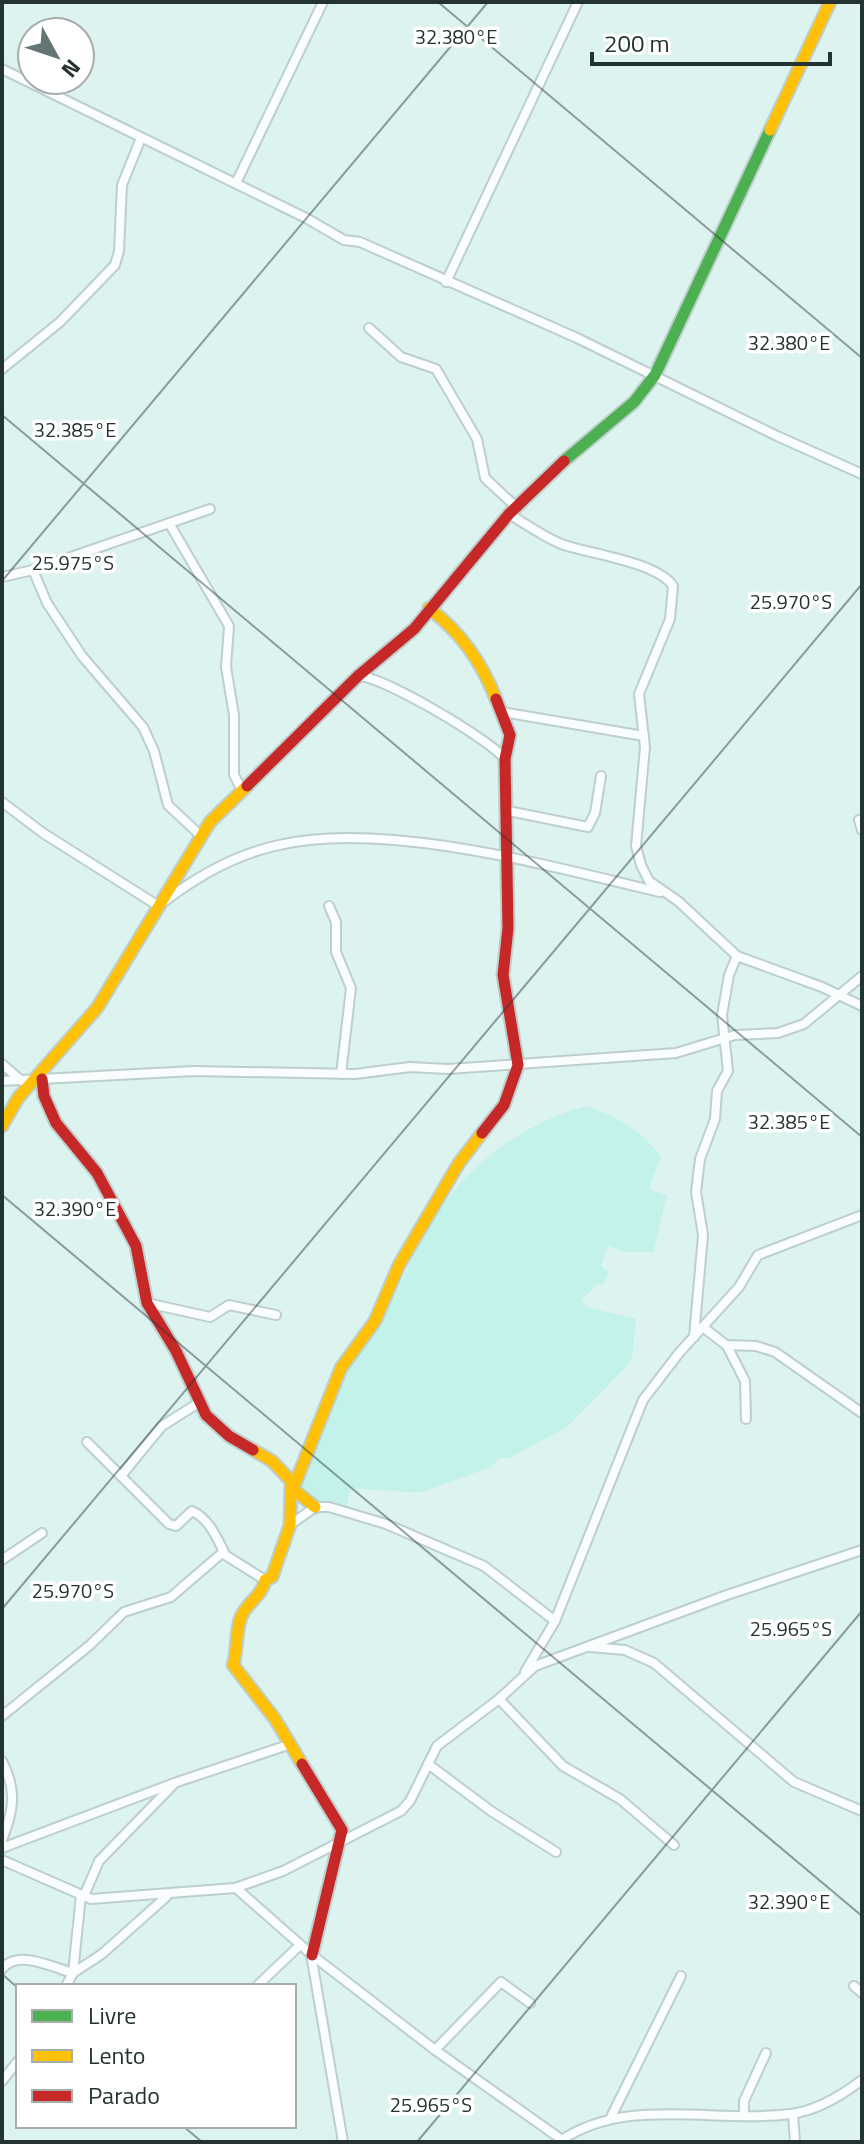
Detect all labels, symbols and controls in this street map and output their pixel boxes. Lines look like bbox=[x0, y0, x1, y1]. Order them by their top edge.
north arrow bbox=[16, 16, 96, 96]
scale bar bbox=[592, 16, 830, 66]
text: 32.380°E bbox=[415, 21, 497, 52]
text: 200 m bbox=[604, 25, 670, 61]
text: N bbox=[53, 52, 89, 86]
text: 32.380°E bbox=[748, 327, 830, 358]
text: 32.385°E bbox=[34, 414, 116, 445]
text: 25.975°S bbox=[32, 547, 114, 578]
text: 25.970°S bbox=[750, 586, 832, 617]
text: 32.385°E bbox=[748, 1106, 830, 1137]
text: 32.390°E bbox=[34, 1193, 116, 1224]
text: 25.970°S bbox=[32, 1575, 114, 1606]
text: 25.965°S bbox=[750, 1613, 832, 1644]
text: 32.390°E bbox=[748, 1886, 830, 1917]
legend bbox=[16, 1984, 296, 2128]
text: Livre bbox=[88, 1997, 136, 2033]
text: Lento bbox=[88, 2037, 145, 2073]
text: Parado bbox=[88, 2077, 160, 2113]
text: 25.965°S bbox=[390, 2089, 472, 2120]

